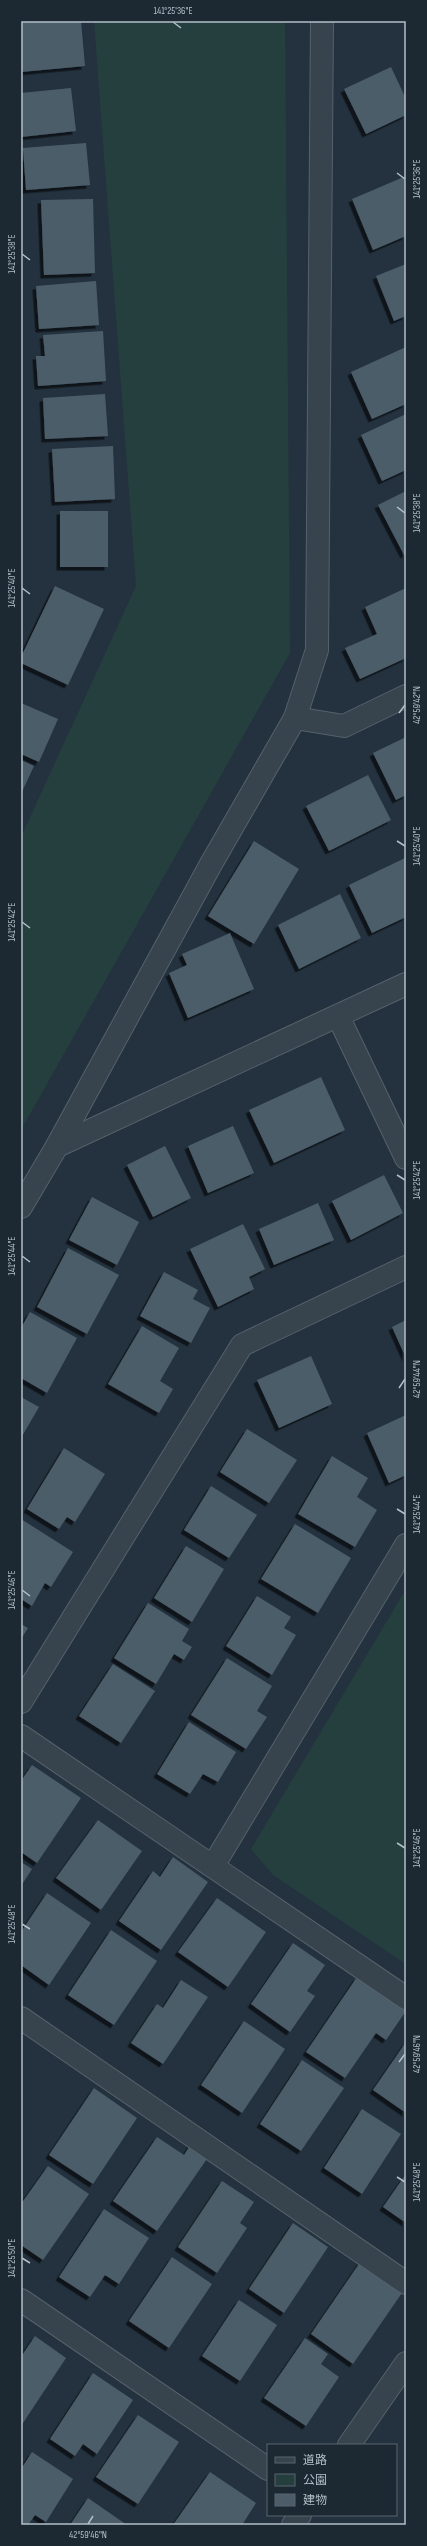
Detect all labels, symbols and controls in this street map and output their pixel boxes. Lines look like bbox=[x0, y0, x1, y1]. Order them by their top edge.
text: 141°25'36"E bbox=[153, 5, 193, 17]
text: 141°25'36"E bbox=[411, 159, 423, 199]
text: 141°25'38"E bbox=[6, 235, 18, 273]
text: 141°25'38"E bbox=[411, 494, 423, 532]
text: 141°25'40"E bbox=[6, 568, 18, 608]
text: 42°59'42"N bbox=[411, 686, 423, 724]
text: 141°25'40"E bbox=[411, 826, 423, 866]
text: 141°25'42"E bbox=[6, 903, 18, 941]
text: 141°25'42"E bbox=[411, 1161, 423, 1199]
text: 141°25'44"E bbox=[6, 1237, 18, 1275]
text: 42°59'44"N bbox=[411, 1360, 423, 1398]
text: 141°25'44"E bbox=[411, 1495, 423, 1533]
text: 141°25'46"E bbox=[6, 1570, 18, 1610]
text: 141°25'46"E bbox=[411, 1828, 423, 1868]
text: 141°25'48"E bbox=[6, 1905, 18, 1944]
text: 42°59'46"N bbox=[411, 2035, 423, 2073]
text: 141°25'48"E bbox=[411, 2163, 423, 2202]
text: 141°25'50"E bbox=[6, 2239, 18, 2277]
legend bbox=[267, 2444, 397, 2516]
text: 道路 bbox=[303, 2453, 327, 2468]
text: 公園 bbox=[303, 2473, 327, 2488]
text: 建物 bbox=[303, 2493, 327, 2508]
text: 42°59'46"N bbox=[69, 2529, 107, 2541]

